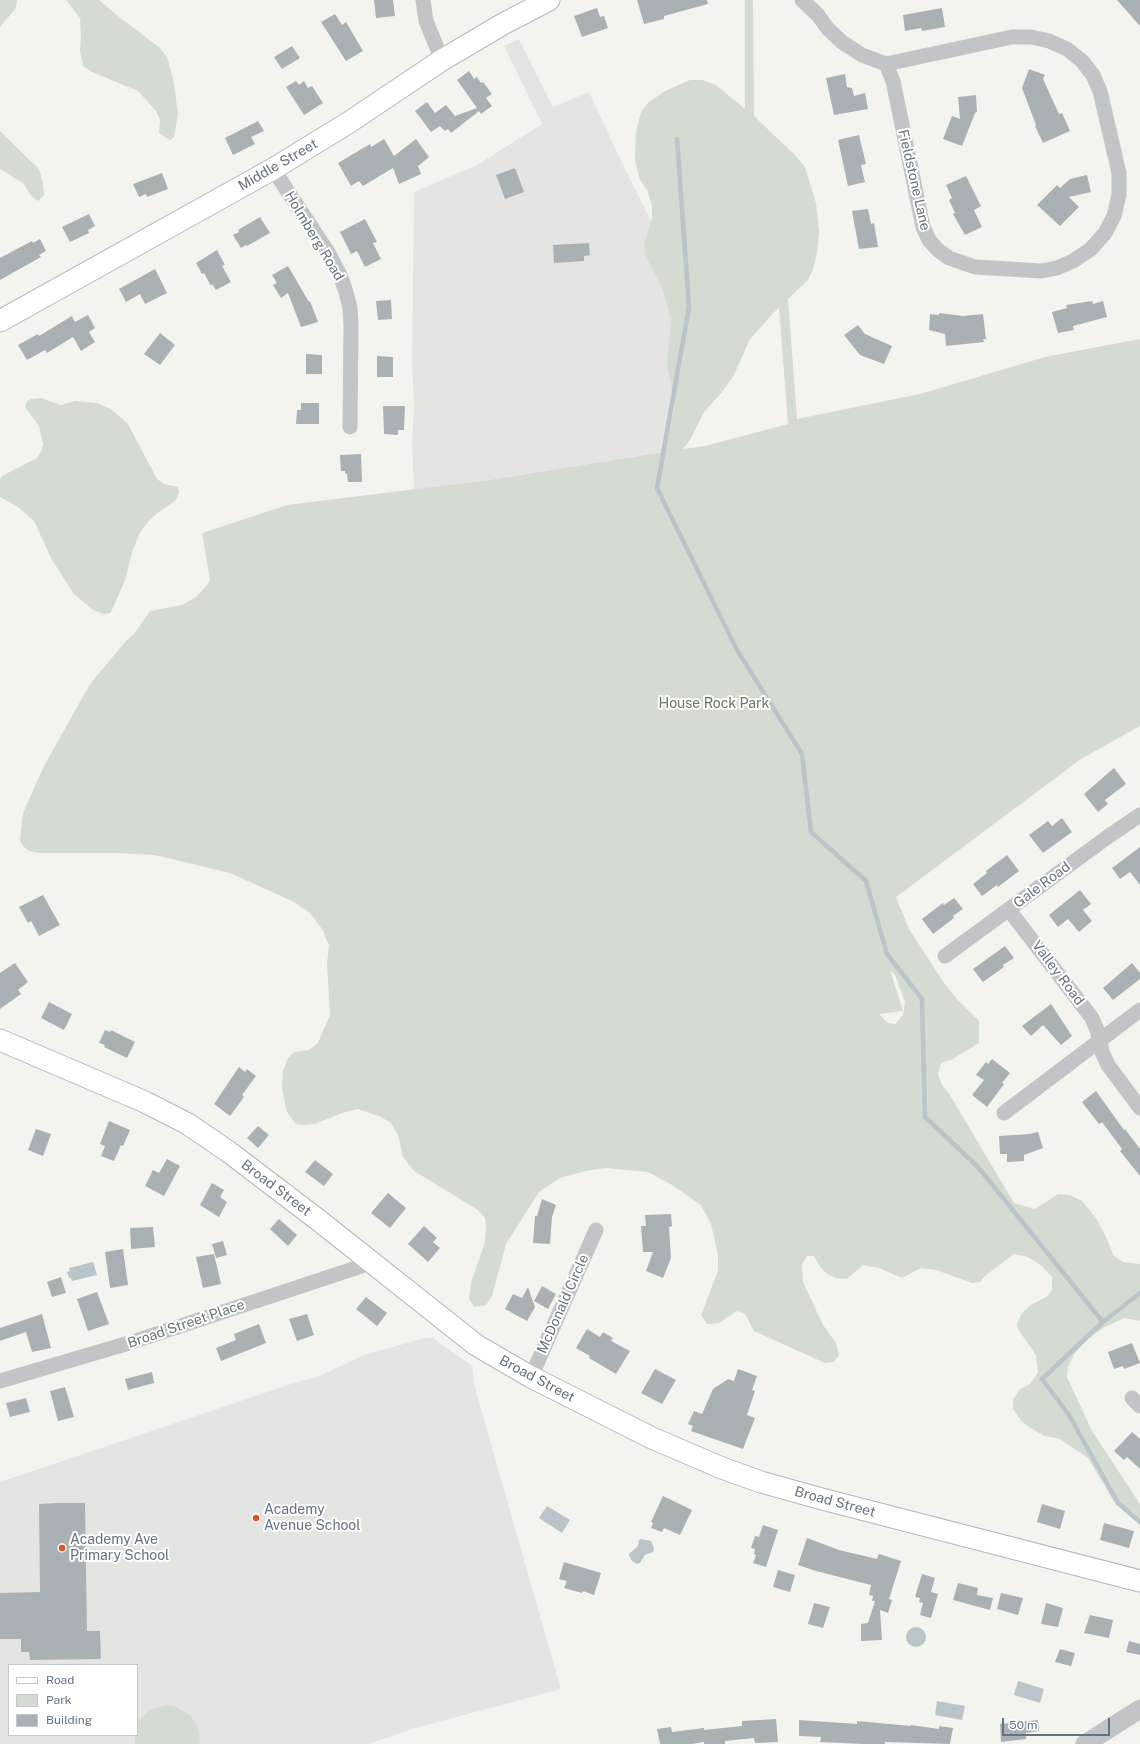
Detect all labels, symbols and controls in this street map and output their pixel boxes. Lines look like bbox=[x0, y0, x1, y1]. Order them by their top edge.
street label: Fieldstone Lane bbox=[894, 128, 934, 232]
street label: Middle Street bbox=[235, 136, 321, 194]
street label: Holmberg Road bbox=[281, 188, 347, 284]
park label: House Rock Park bbox=[659, 696, 769, 712]
street label: Gale Road bbox=[1010, 858, 1074, 912]
street label: Valley Road bbox=[1028, 937, 1088, 1009]
street label: Broad Street bbox=[238, 1156, 314, 1220]
street label: McDonald Circle bbox=[534, 1252, 592, 1356]
street label: Broad Street Place bbox=[125, 1296, 247, 1352]
street label: Broad Street bbox=[496, 1352, 578, 1406]
street label: Broad Street bbox=[793, 1483, 877, 1521]
place label: Academy Avenue School bbox=[264, 1502, 361, 1534]
marker: Academy Avenue School bbox=[251, 1513, 261, 1523]
place label: Academy Ave Primary School bbox=[70, 1532, 169, 1564]
marker: Academy Ave Primary School bbox=[57, 1543, 67, 1553]
legend bbox=[8, 1664, 138, 1736]
text: Road bbox=[46, 1673, 74, 1687]
text: Park bbox=[46, 1693, 72, 1707]
scale bar bbox=[1004, 1710, 1112, 1736]
text: Building bbox=[46, 1713, 92, 1727]
text: 50 m bbox=[1009, 1718, 1037, 1732]

